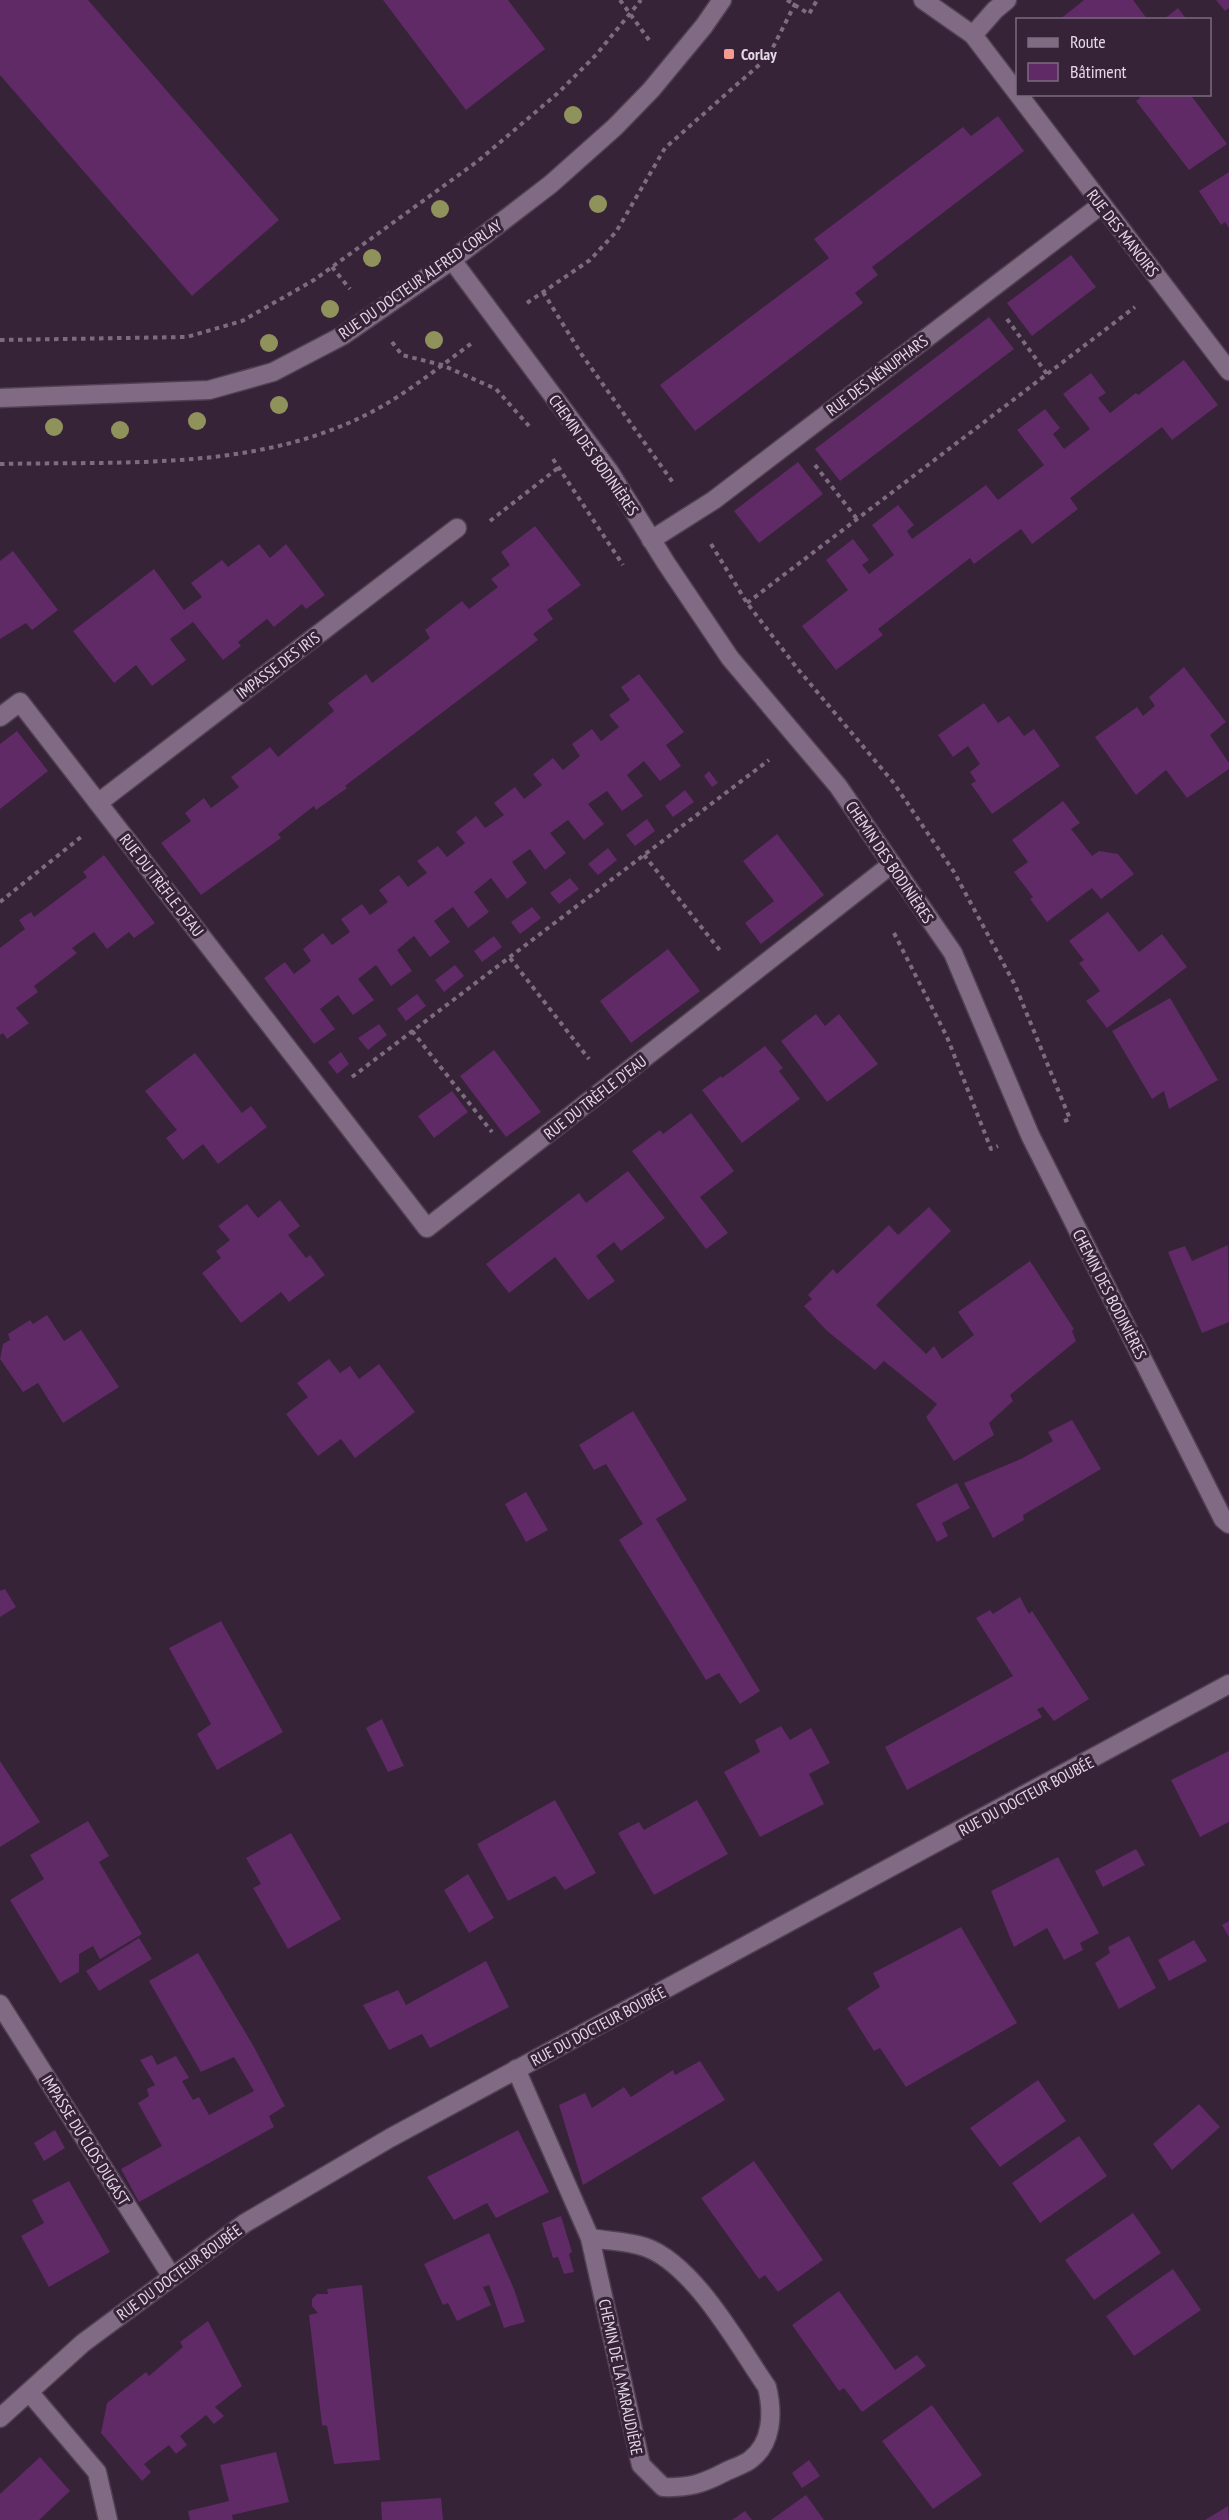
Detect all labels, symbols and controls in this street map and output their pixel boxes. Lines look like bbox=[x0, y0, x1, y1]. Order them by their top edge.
legend bbox=[1016, 18, 1211, 96]
text: Route bbox=[1070, 30, 1106, 53]
place label: Corlay bbox=[741, 44, 777, 64]
marker: Corlay bbox=[722, 47, 736, 61]
text: Bâtiment bbox=[1070, 60, 1127, 83]
street label: RUE DES MANOIRS bbox=[1083, 185, 1163, 281]
street label: RUE DU DOCTEUR ALFRED CORLAY bbox=[334, 215, 506, 343]
street label: RUE DES NÉNUPHARS bbox=[822, 330, 932, 420]
street label: CHEMIN DES BODINIÈRES bbox=[545, 391, 643, 520]
street label: IMPASSE DES IRIS bbox=[232, 627, 324, 703]
street label: CHEMIN DES BODINIÈRES bbox=[842, 797, 938, 927]
street label: RUE DU TRÈFLE D'EAU bbox=[116, 830, 208, 940]
street label: RUE DU TRÈFLE D'EAU bbox=[540, 1051, 650, 1143]
street label: CHEMIN DES BODINIÈRES bbox=[1069, 1226, 1151, 1362]
street label: RUE DU DOCTEUR BOUBÉE bbox=[955, 1752, 1097, 1840]
street label: RUE DU DOCTEUR BOUBÉE bbox=[527, 1982, 669, 2070]
street label: IMPASSE DU CLOS DUGAST bbox=[38, 2071, 134, 2209]
street label: RUE DU DOCTEUR BOUBÉE bbox=[113, 2220, 246, 2324]
street label: CHEMIN DE LA MARAUDIÈRE bbox=[595, 2297, 647, 2457]

